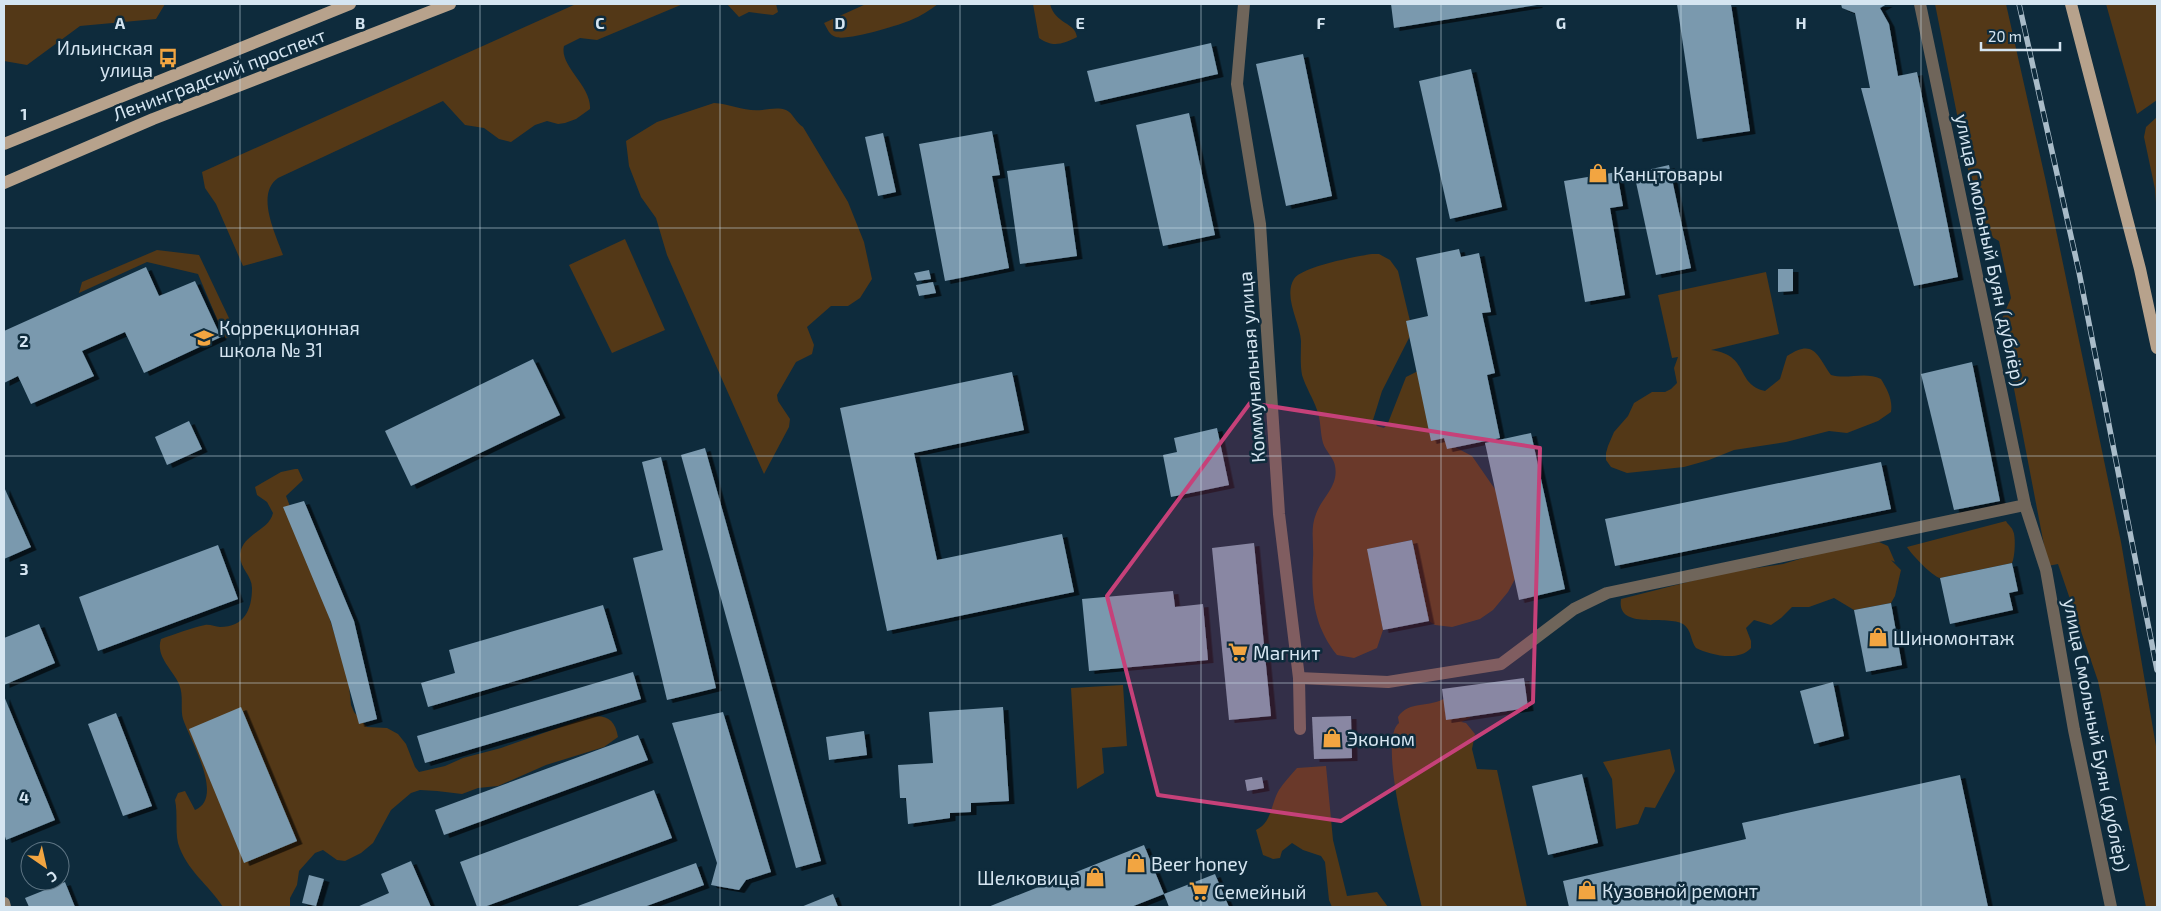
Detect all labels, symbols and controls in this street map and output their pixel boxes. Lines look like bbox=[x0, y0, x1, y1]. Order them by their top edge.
text: A bbox=[115, 13, 126, 32]
text: B bbox=[355, 13, 365, 32]
text: C bbox=[595, 13, 605, 32]
text: D bbox=[835, 13, 846, 32]
text: E bbox=[1075, 13, 1085, 32]
text: F bbox=[1317, 13, 1326, 32]
text: G bbox=[1556, 13, 1566, 32]
text: H bbox=[1795, 13, 1807, 32]
scale bar bbox=[1981, 20, 2060, 52]
street label: Ленинградский проспект bbox=[109, 23, 329, 125]
text: 20 m bbox=[1988, 27, 2022, 45]
place label: Ильинская улица bbox=[57, 36, 153, 82]
bus stop icon: Ильинская улица bbox=[157, 47, 179, 69]
text: 1 bbox=[21, 104, 27, 123]
street label: улица Смольный Буян (дублёр) bbox=[1950, 112, 2031, 389]
shop icon: Канцтовары bbox=[1587, 162, 1609, 184]
place label: Канцтовары bbox=[1613, 162, 1723, 185]
street label: Коммунальная улица bbox=[1233, 270, 1270, 463]
place label: Коррекционная школа № 31 bbox=[219, 316, 360, 361]
school or university icon: Коррекционная школа № 31 bbox=[193, 327, 215, 349]
text: 2 bbox=[19, 331, 29, 350]
text: 3 bbox=[19, 559, 29, 578]
street label: улица Смольный Буян (дублёр) bbox=[2058, 596, 2135, 874]
shop icon: Шиномонтаж bbox=[1867, 626, 1889, 648]
place label: Шиномонтаж bbox=[1893, 626, 2015, 649]
supermarket icon: Магнит bbox=[1227, 641, 1249, 663]
place label: Магнит bbox=[1253, 641, 1320, 664]
shop icon: Эконом bbox=[1321, 727, 1343, 749]
place label: Эконом bbox=[1347, 727, 1415, 750]
text: 4 bbox=[19, 787, 29, 806]
north arrow bbox=[20, 841, 70, 891]
shop icon: Beer honey bbox=[1125, 852, 1147, 874]
place label: Beer honey bbox=[1151, 852, 1248, 875]
place label: Шелковица bbox=[977, 866, 1080, 889]
shop icon: Шелковица bbox=[1084, 866, 1106, 888]
text: С bbox=[44, 868, 61, 887]
shop icon: Кузовной ремонт bbox=[1576, 879, 1598, 901]
place label: Кузовной ремонт bbox=[1602, 879, 1758, 903]
supermarket icon: Семейный bbox=[1188, 880, 1210, 902]
place label: Семейный bbox=[1214, 880, 1306, 903]

